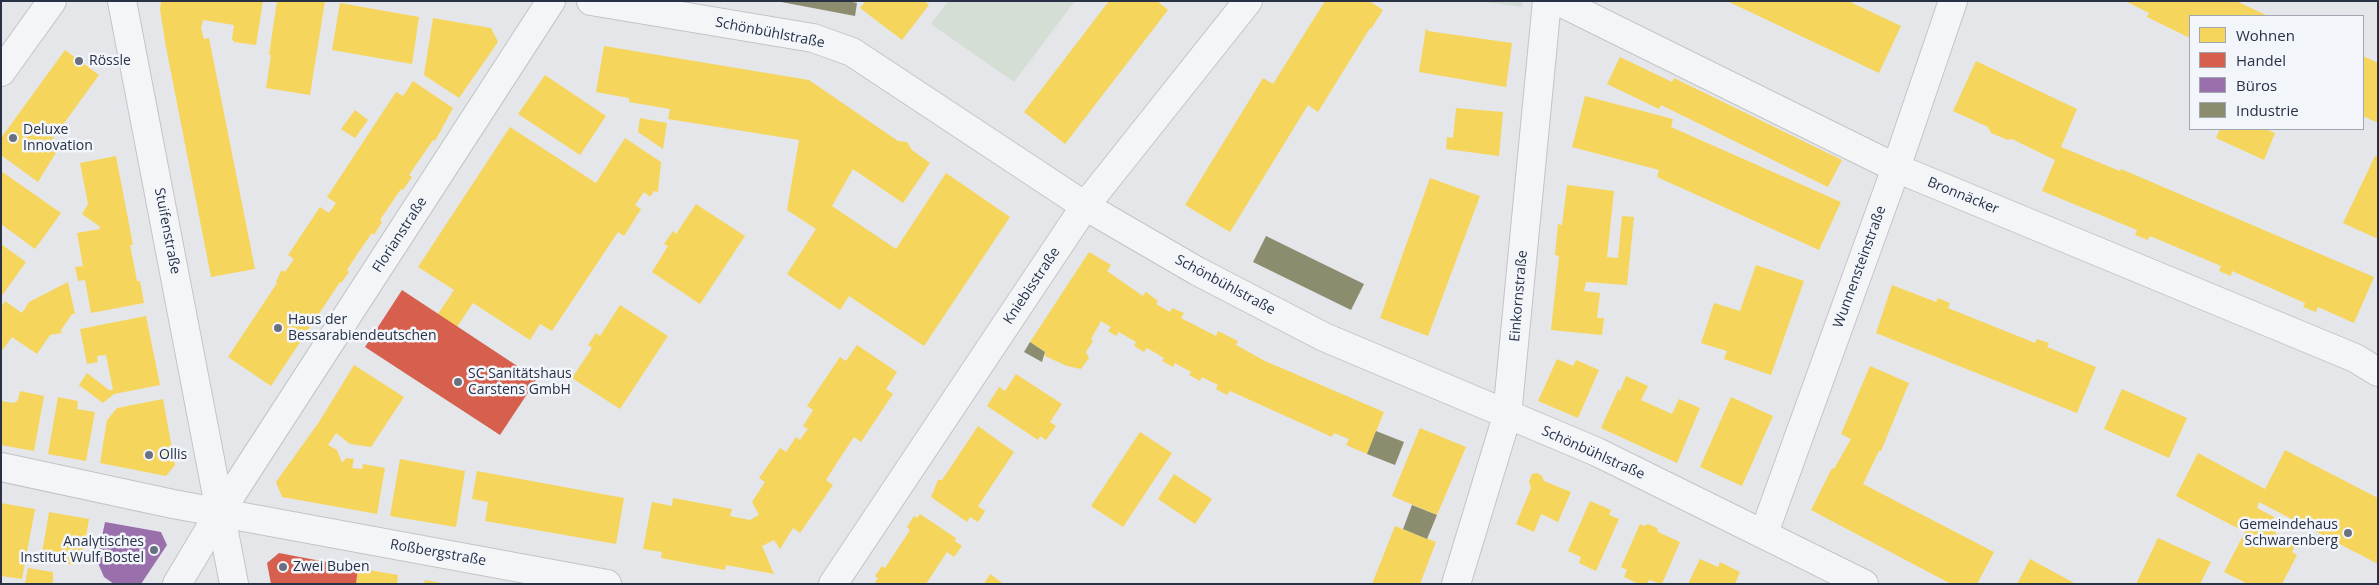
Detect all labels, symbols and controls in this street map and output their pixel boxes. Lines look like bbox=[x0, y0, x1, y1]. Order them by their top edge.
street label: Schönbühlstraße bbox=[714, 14, 826, 52]
legend bbox=[2189, 15, 2364, 130]
text: Wohnen bbox=[2236, 25, 2295, 45]
text: Handel bbox=[2236, 50, 2286, 70]
place label: Rössle bbox=[89, 53, 131, 69]
marker: Rössle bbox=[73, 55, 85, 67]
text: Büros bbox=[2236, 75, 2277, 95]
text: Industrie bbox=[2236, 100, 2299, 120]
place label: Deluxe Innovation bbox=[23, 122, 93, 154]
marker: Deluxe Innovation bbox=[7, 132, 19, 144]
street label: Bronnäcker bbox=[1925, 174, 2001, 218]
street label: Stuifenstraße bbox=[150, 186, 184, 276]
street label: Florianstraße bbox=[369, 194, 431, 276]
street label: Wunnensteinstraße bbox=[1830, 204, 1890, 330]
street label: Kniebisstraße bbox=[1000, 244, 1064, 328]
street label: Einkornstraße bbox=[1507, 250, 1531, 342]
street label: Schönbühlstraße bbox=[1172, 252, 1278, 318]
place label: Haus der Bessarabiendeutschen bbox=[288, 312, 436, 344]
marker: Haus der Bessarabiendeutschen bbox=[272, 322, 284, 334]
place label: SC Sanitätshaus Carstens GmbH bbox=[468, 366, 572, 398]
marker: SC Sanitätshaus Carstens GmbH bbox=[452, 376, 464, 388]
street label: Schönbühlstraße bbox=[1539, 423, 1647, 483]
place label: Ollis bbox=[159, 447, 187, 463]
marker: Ollis bbox=[143, 449, 155, 461]
place label: Gemeindehaus Schwarenberg bbox=[2239, 517, 2338, 550]
marker: Gemeindehaus Schwarenberg bbox=[2342, 527, 2354, 539]
place label: Analytisches Institut Wulf Bostel bbox=[20, 534, 144, 566]
street label: Roßbergstraße bbox=[389, 536, 487, 570]
marker: Analytisches Institut Wulf Bostel bbox=[148, 544, 160, 556]
place label: Zwei Buben bbox=[293, 559, 370, 575]
marker: Zwei Buben bbox=[277, 561, 289, 573]

